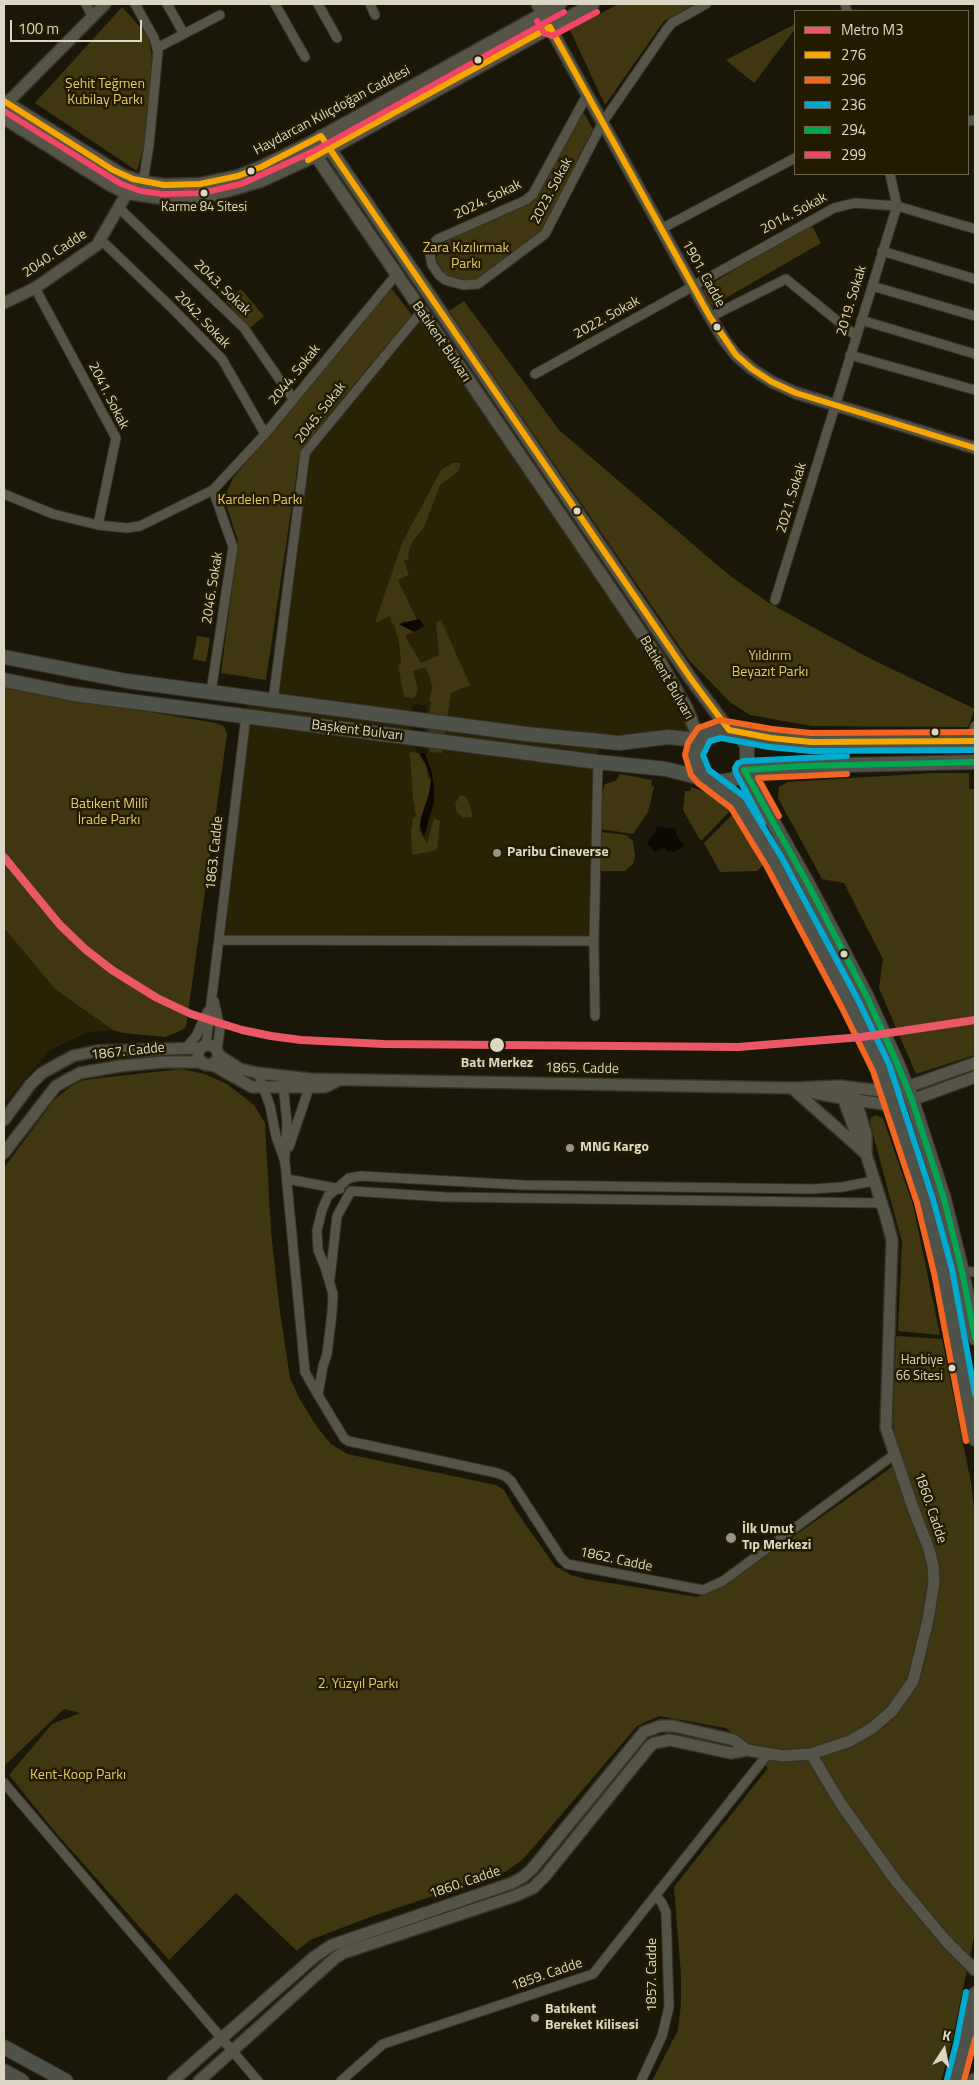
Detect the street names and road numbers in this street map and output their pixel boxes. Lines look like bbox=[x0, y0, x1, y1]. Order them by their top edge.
street label: Haydarcan Kılıçdoğan Caddesi bbox=[251, 63, 413, 159]
street label: 2023. Sokak bbox=[527, 155, 577, 227]
street label: 2024. Sokak bbox=[452, 176, 524, 224]
street label: 2014. Sokak bbox=[758, 189, 830, 239]
street label: 2040. Cadde bbox=[20, 226, 90, 282]
street label: 1901. Cadde bbox=[678, 238, 728, 310]
street label: 2043. Sokak bbox=[190, 257, 254, 319]
street label: 2019. Sokak bbox=[833, 264, 871, 338]
street label: 2042. Sokak bbox=[171, 288, 233, 352]
street label: 2022. Sokak bbox=[571, 293, 643, 343]
street label: Batıkent Bulvarı bbox=[408, 299, 474, 385]
street label: 2044. Sokak bbox=[266, 341, 324, 409]
street label: 2041. Sokak bbox=[84, 360, 132, 432]
street label: 2045. Sokak bbox=[292, 379, 350, 447]
street label: 2021. Sokak bbox=[773, 461, 811, 535]
street label: 2046. Sokak bbox=[199, 551, 227, 625]
street label: Batıkent Bulvarı bbox=[635, 633, 697, 723]
street label: Başkent Bulvarı bbox=[310, 717, 404, 745]
street label: 1863. Cadde bbox=[203, 815, 227, 891]
street label: 1867. Cadde bbox=[90, 1040, 166, 1064]
street label: 1865. Cadde bbox=[545, 1060, 619, 1078]
street label: 1860. Cadde bbox=[910, 1470, 950, 1546]
street label: 1862. Cadde bbox=[578, 1544, 654, 1576]
street label: 1860. Cadde bbox=[427, 1863, 503, 1903]
street label: 1857. Cadde bbox=[645, 1938, 661, 2012]
street label: 1859. Cadde bbox=[509, 1955, 585, 1995]

